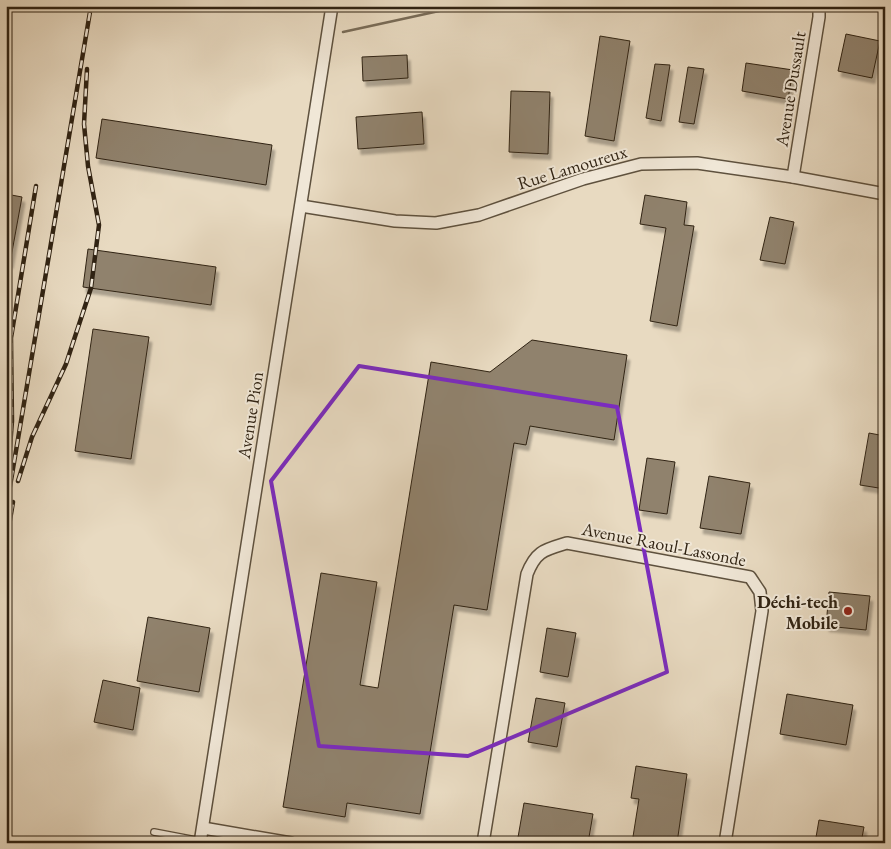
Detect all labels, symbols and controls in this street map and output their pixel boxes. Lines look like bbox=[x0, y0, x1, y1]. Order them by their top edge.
street label: Avenue Dussault bbox=[769, 29, 811, 149]
street label: Rue Lamoureux bbox=[514, 139, 630, 195]
street label: Avenue Pion bbox=[232, 369, 268, 461]
street label: Avenue Raoul-Lassonde bbox=[579, 517, 748, 571]
place label: Déchi-tech Mobile bbox=[757, 590, 838, 634]
marker: Déchi-tech Mobile bbox=[842, 605, 854, 617]

